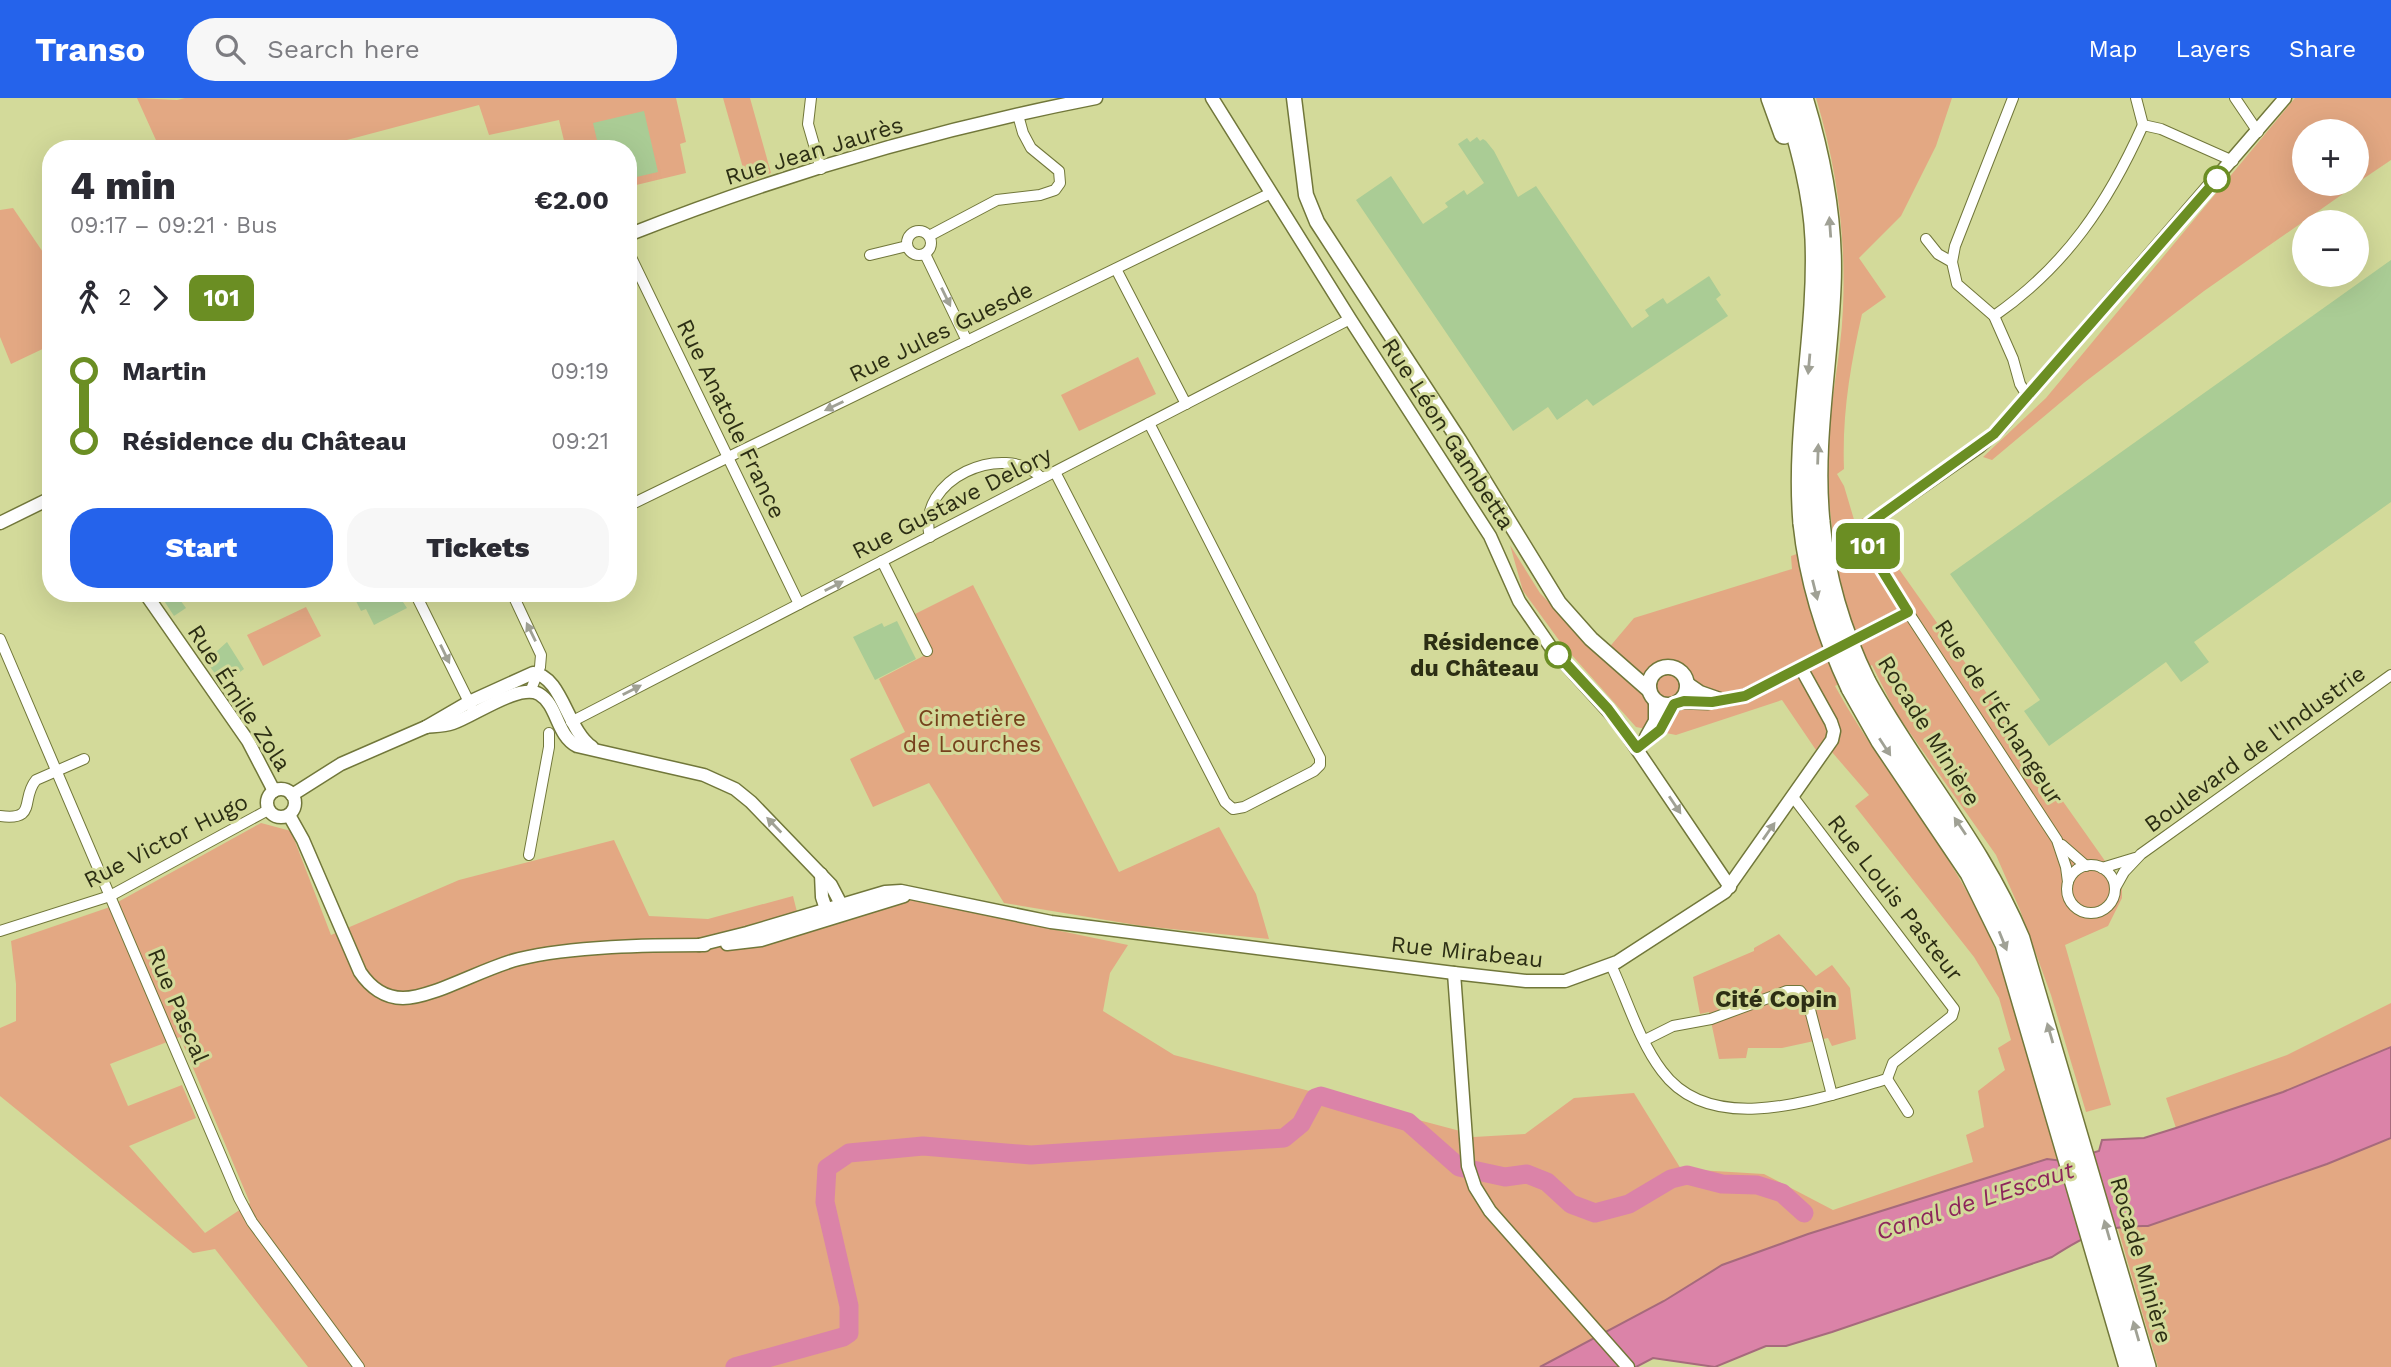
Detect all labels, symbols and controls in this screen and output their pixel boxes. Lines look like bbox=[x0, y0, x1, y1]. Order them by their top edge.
search box bbox=[187, 18, 677, 81]
text: Transo bbox=[35, 30, 145, 69]
icon: search bbox=[211, 30, 249, 68]
text: Search here bbox=[267, 34, 420, 64]
text: Map bbox=[2089, 35, 2137, 63]
text: Layers bbox=[2175, 35, 2251, 63]
text: Share bbox=[2289, 35, 2356, 63]
street label: Rue Jean Jaurès bbox=[722, 111, 906, 191]
map controls bbox=[2292, 119, 2369, 287]
button: + bbox=[2292, 119, 2369, 196]
text: 4 min bbox=[70, 164, 176, 208]
unlabelled marker bbox=[2204, 166, 2230, 192]
text: €2.00 bbox=[534, 185, 609, 215]
button: − bbox=[2292, 210, 2369, 287]
text: 09:17 – 09:21 · Bus bbox=[70, 212, 277, 239]
one-way arrow bbox=[1824, 216, 1835, 238]
street label: Rue Jules Guesde bbox=[845, 276, 1037, 388]
icon: walk bbox=[70, 279, 108, 317]
icon: forward bbox=[141, 279, 179, 317]
text: 2 bbox=[118, 284, 131, 311]
text: 101 bbox=[203, 284, 240, 312]
one-way arrow bbox=[940, 287, 952, 307]
street label: Rue Anatole France bbox=[671, 315, 791, 523]
street label: Rue Léon Gambetta bbox=[1376, 333, 1520, 535]
one-way arrow bbox=[1803, 353, 1814, 375]
text: Martin bbox=[122, 356, 207, 386]
text: 09:19 bbox=[551, 358, 609, 385]
one-way arrow bbox=[824, 400, 844, 411]
text: Résidence du Château bbox=[122, 426, 407, 456]
text: 09:21 bbox=[551, 428, 609, 455]
street label: Rue Gustave Delory bbox=[848, 441, 1057, 565]
one-way arrow bbox=[1813, 443, 1824, 465]
button: Start bbox=[70, 508, 333, 588]
button: Tickets bbox=[347, 508, 609, 588]
line badge: 101 bbox=[1828, 523, 1908, 569]
text: 101 bbox=[1850, 532, 1886, 560]
one-way arrow bbox=[1810, 579, 1821, 601]
one-way arrow bbox=[824, 580, 844, 592]
street label: Rue de l'Échangeur bbox=[1929, 614, 2069, 810]
street label: Rue Émile Zola bbox=[182, 620, 296, 776]
one-way arrow bbox=[525, 622, 537, 642]
place label: Résidence du Château bbox=[1410, 629, 1539, 682]
marker: Résidence du Château bbox=[1545, 642, 1571, 668]
one-way arrow bbox=[439, 644, 451, 664]
street label: Rocade Minière bbox=[1872, 651, 1986, 811]
street label: Boulevard de l'Industrie bbox=[2139, 660, 2371, 838]
one-way arrow bbox=[622, 685, 642, 696]
park label: Cimetière de Lourches bbox=[903, 705, 1041, 758]
one-way arrow bbox=[1878, 737, 1891, 756]
street label: Rue Victor Hugo bbox=[79, 788, 253, 894]
one-way arrow bbox=[1668, 796, 1682, 814]
street label: Rue Louis Pasteur bbox=[1822, 810, 1968, 986]
one-way arrow bbox=[1954, 816, 1967, 835]
one-way arrow bbox=[766, 817, 782, 834]
one-way arrow bbox=[1762, 822, 1776, 840]
one-way arrow bbox=[1997, 930, 2008, 951]
street label: Rue Mirabeau bbox=[1389, 931, 1545, 973]
street label: Rue Pascal bbox=[142, 944, 214, 1068]
district label: Cité Copin bbox=[1715, 985, 1837, 1013]
one-way arrow bbox=[2044, 1023, 2054, 1044]
water label: Canal de L'Escaut bbox=[1873, 1155, 2079, 1246]
street label: Rocade Minière bbox=[2104, 1174, 2178, 1346]
one-way arrow bbox=[2101, 1219, 2111, 1240]
one-way arrow bbox=[2130, 1320, 2140, 1341]

